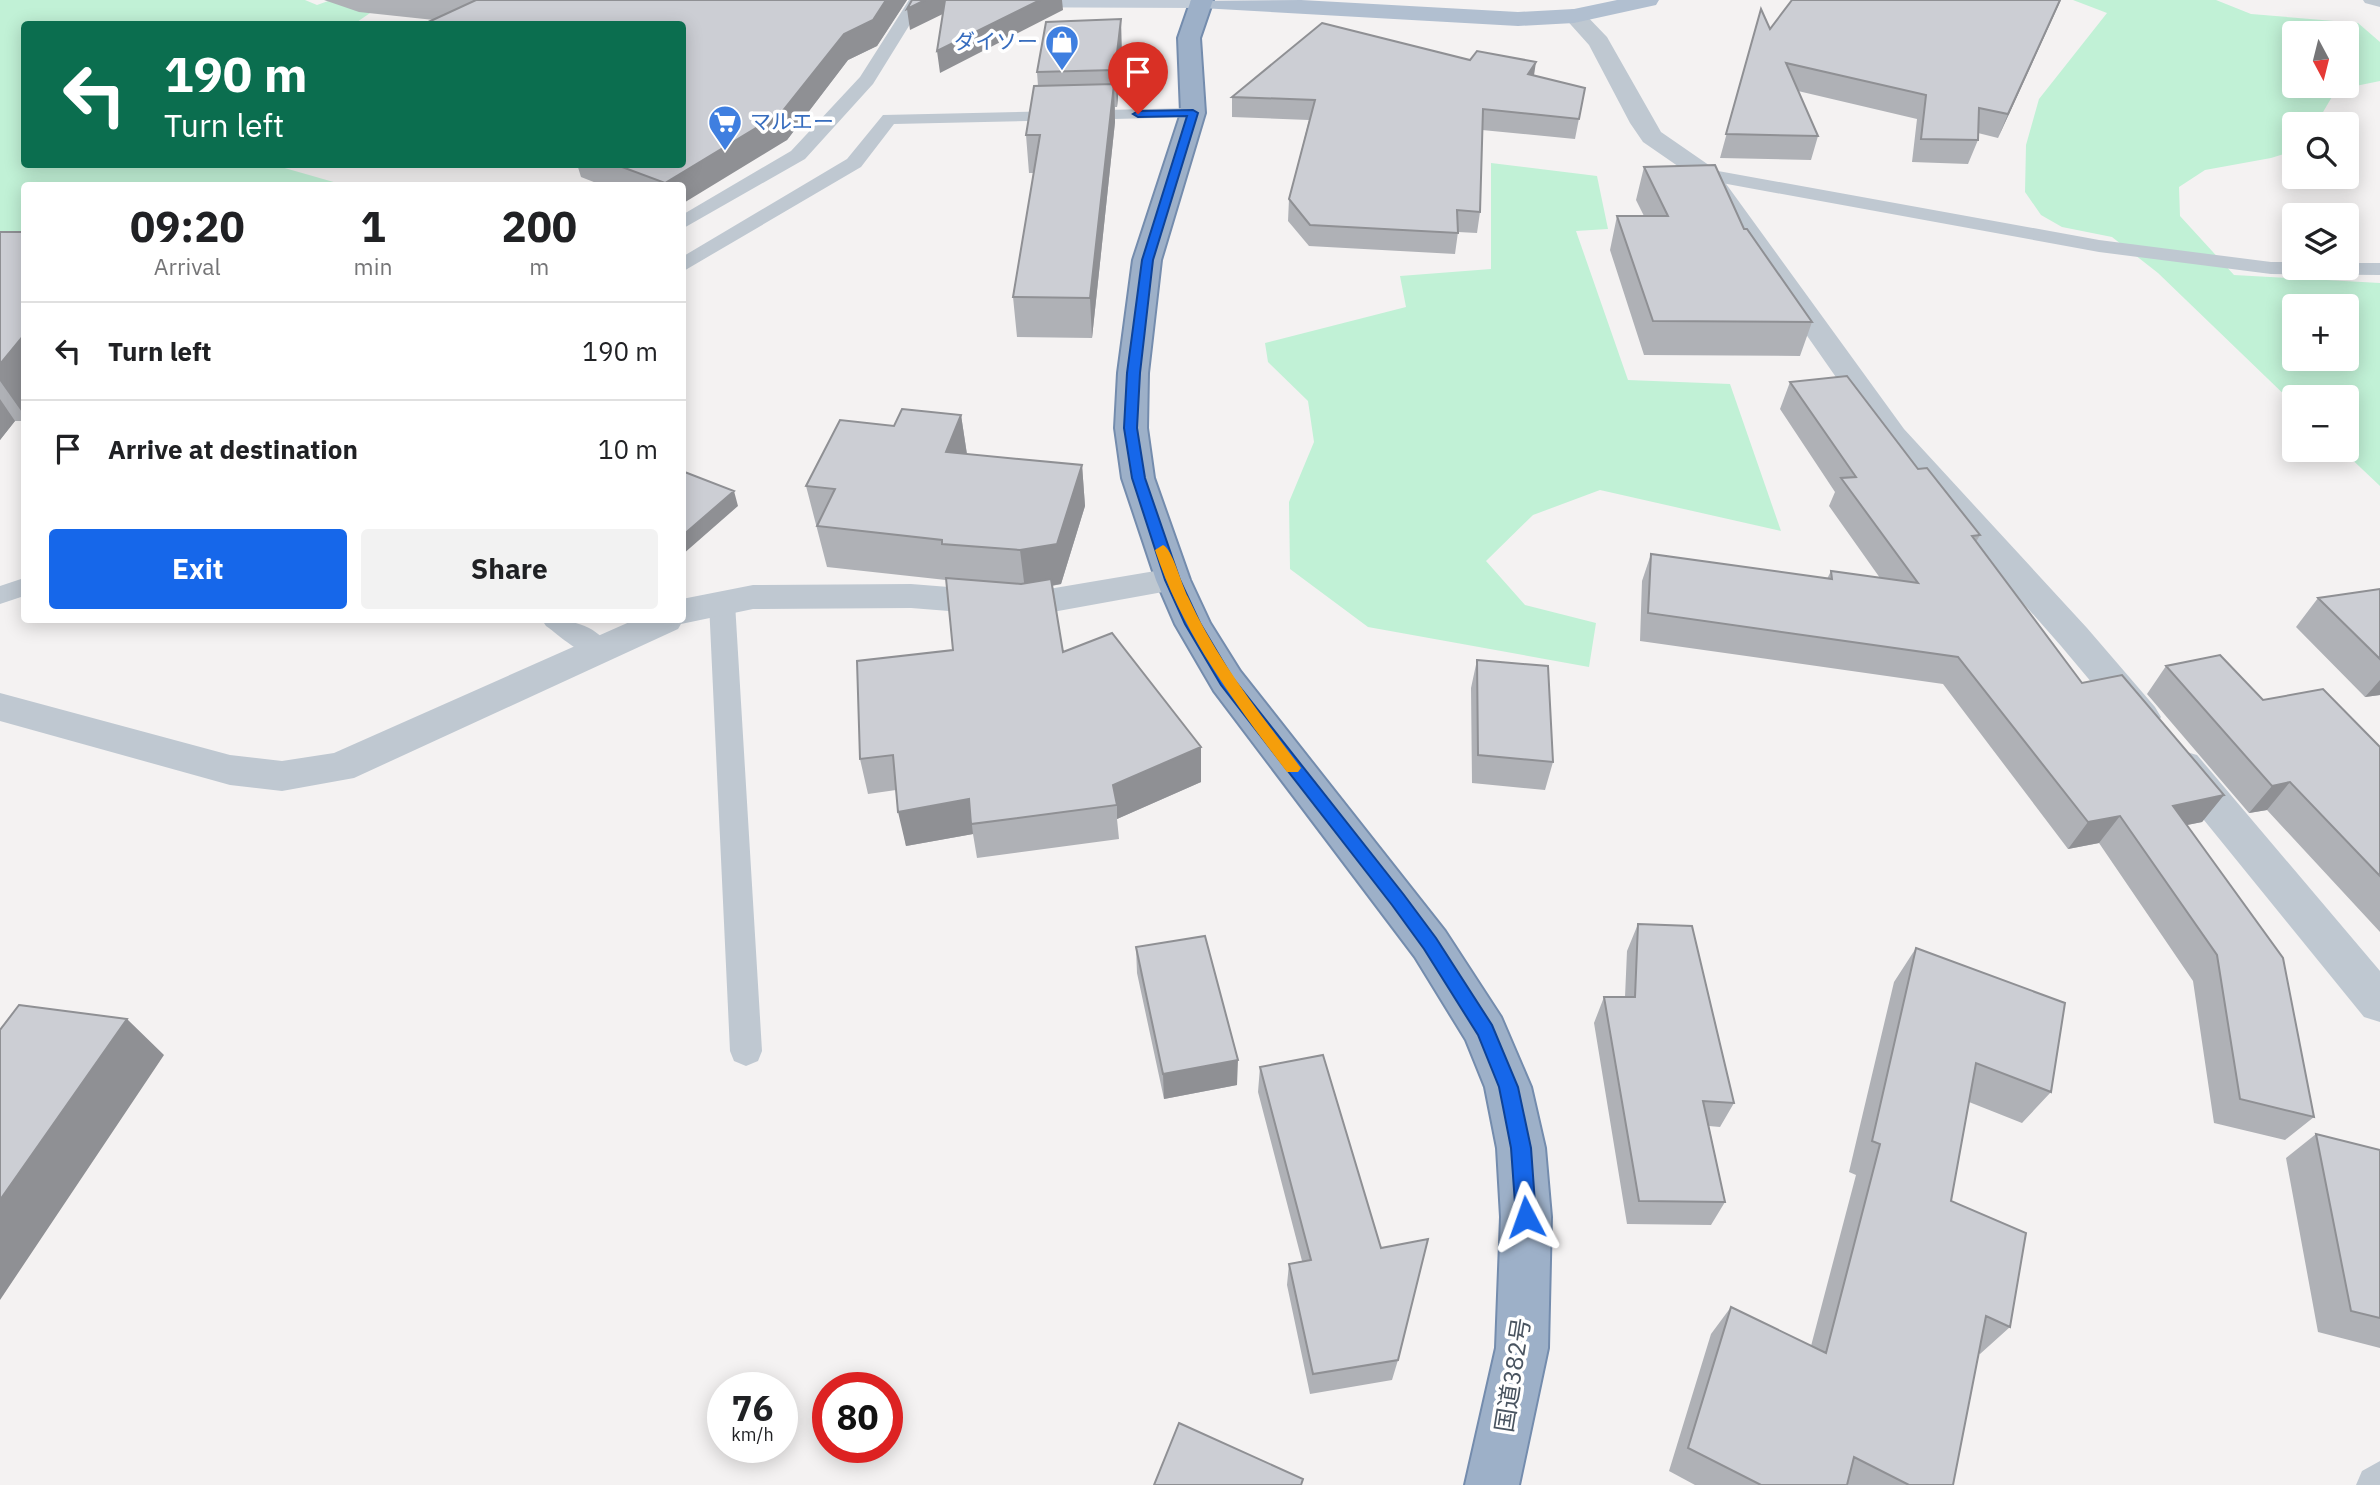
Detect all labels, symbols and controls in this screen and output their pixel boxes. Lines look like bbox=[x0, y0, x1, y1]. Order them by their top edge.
north arrow bbox=[2282, 21, 2359, 98]
map controls bbox=[2282, 21, 2359, 462]
shop icon: ダイソー bbox=[1043, 23, 1081, 72]
place label: ダイソー bbox=[954, 27, 1038, 55]
text: 190 m bbox=[164, 42, 308, 105]
pin bbox=[1108, 42, 1168, 114]
icon: left bbox=[49, 49, 140, 140]
icon: arrive bbox=[1119, 53, 1157, 91]
supermarket icon: マルエー bbox=[706, 103, 744, 152]
text: Turn left bbox=[164, 104, 284, 146]
place label: マルエー bbox=[750, 107, 834, 135]
button: search bbox=[2282, 112, 2359, 189]
text: 09:20 bbox=[130, 199, 245, 254]
text: 1 bbox=[360, 199, 386, 254]
text: 200 bbox=[501, 199, 577, 254]
button: layers bbox=[2282, 203, 2359, 280]
text: Arrival bbox=[154, 251, 221, 281]
text: min bbox=[354, 251, 392, 281]
text: m bbox=[529, 251, 549, 281]
button: + bbox=[2282, 294, 2359, 371]
icon: left bbox=[49, 332, 87, 370]
text: Turn left bbox=[108, 334, 211, 368]
text: 190 m bbox=[582, 334, 658, 368]
button: − bbox=[2282, 385, 2359, 462]
icon: arrive bbox=[49, 430, 87, 468]
text: Arrive at destination bbox=[108, 432, 358, 466]
text: 10 m bbox=[598, 432, 658, 466]
button: Exit bbox=[49, 529, 347, 609]
button: Share bbox=[361, 529, 658, 609]
position arrow bbox=[1489, 1180, 1563, 1254]
street label: 国道382号 bbox=[1487, 1315, 1537, 1434]
speed limit sign: 80 bbox=[812, 1372, 903, 1463]
text: 76 bbox=[731, 1385, 774, 1431]
text: km/h bbox=[731, 1423, 774, 1446]

